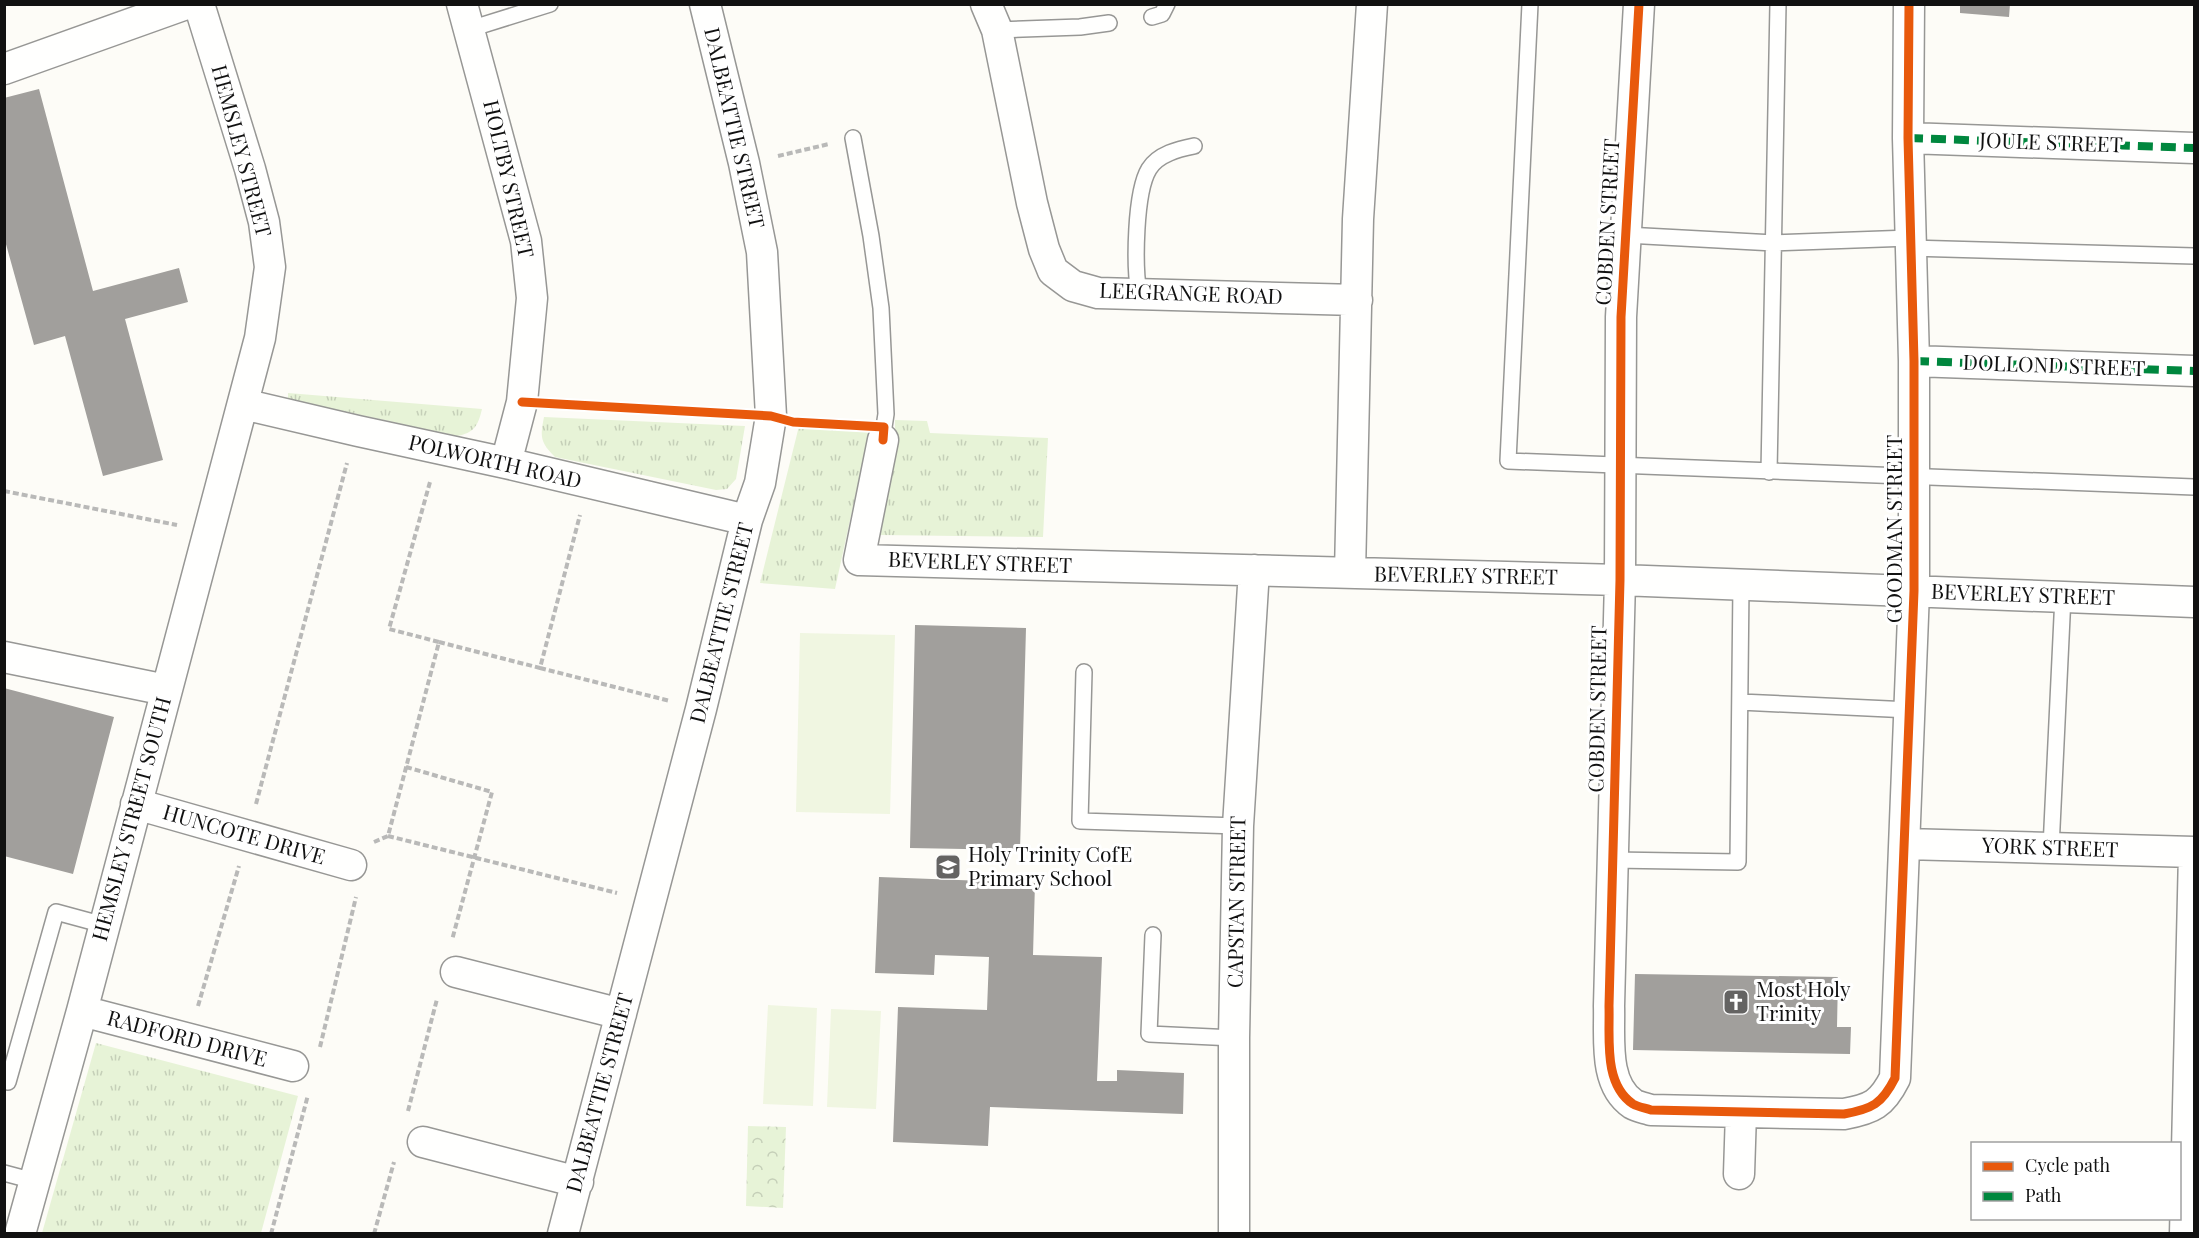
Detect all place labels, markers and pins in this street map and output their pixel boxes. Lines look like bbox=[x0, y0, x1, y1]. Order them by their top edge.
place label: Holy Trinity CofE Primary School bbox=[968, 839, 1132, 891]
school or university icon: Holy Trinity CofE Primary School bbox=[933, 852, 963, 882]
place label: Most Holy Trinity bbox=[1756, 974, 1851, 1026]
church icon: Most Holy Trinity bbox=[1721, 987, 1751, 1017]

